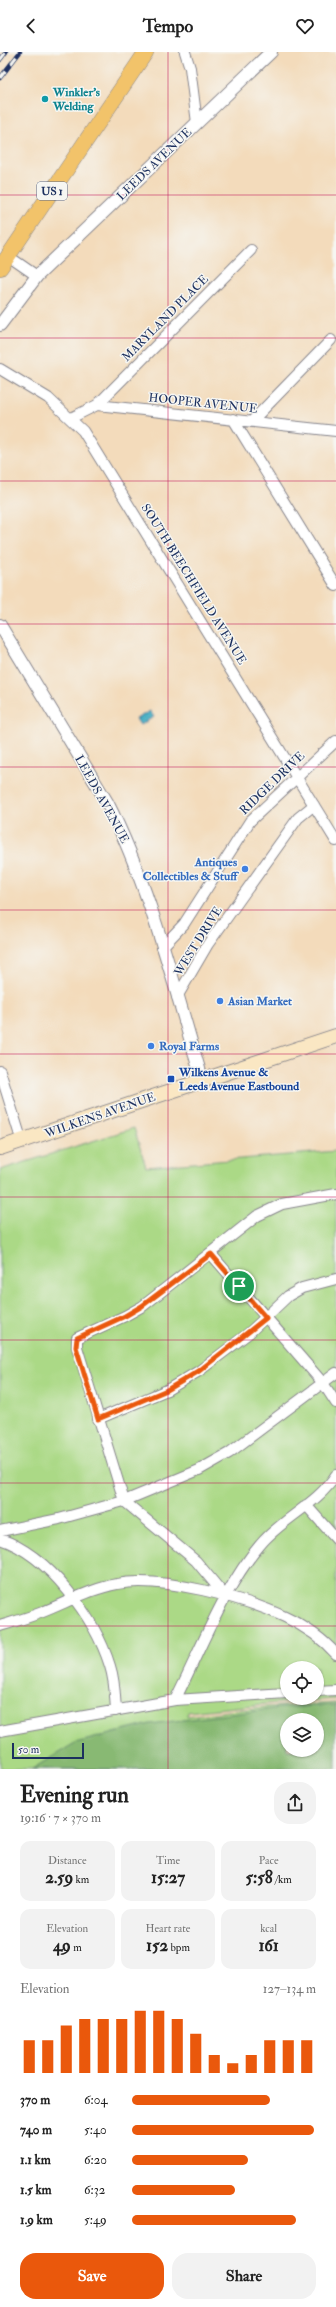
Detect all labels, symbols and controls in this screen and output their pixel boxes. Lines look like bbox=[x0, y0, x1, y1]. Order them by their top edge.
icon: back bbox=[20, 15, 42, 37]
text: Tempo bbox=[143, 15, 193, 38]
icon: heart bbox=[294, 15, 316, 37]
place label: Winkler's Welding bbox=[52, 85, 100, 114]
marker: Winkler's Welding bbox=[40, 94, 50, 104]
street label: LEEDS AVENUE bbox=[114, 125, 195, 204]
road number: US 1 bbox=[37, 182, 67, 200]
street label: MARYLAND PLACE bbox=[119, 272, 212, 365]
street label: HOOPER AVENUE bbox=[148, 390, 258, 417]
street label: SOUTH BEECHFIELD AVENUE bbox=[138, 501, 250, 668]
street label: RIDGE DRIVE bbox=[237, 748, 308, 818]
street label: LEEDS AVENUE bbox=[71, 753, 132, 846]
place label: Antiques Collectibles & Stuff bbox=[143, 855, 239, 884]
marker: Antiques Collectibles & Stuff bbox=[240, 864, 250, 874]
street label: WEST DRIVE bbox=[171, 903, 226, 980]
place label: Asian Market bbox=[227, 994, 292, 1009]
marker: Asian Market bbox=[215, 996, 225, 1006]
place label: Royal Farms bbox=[159, 1039, 219, 1054]
marker: Royal Farms bbox=[146, 1041, 156, 1051]
place label: Wilkens Avenue & Leeds Avenue Eastbound bbox=[178, 1065, 299, 1094]
marker: Wilkens Avenue & Leeds Avenue Eastbound bbox=[166, 1074, 176, 1084]
street label: WILKENS AVENUE bbox=[42, 1089, 158, 1142]
pin bbox=[222, 1269, 256, 1303]
icon: arrive bbox=[228, 1275, 250, 1297]
map controls bbox=[280, 1661, 324, 1757]
button: locate bbox=[280, 1661, 324, 1705]
button: layers bbox=[280, 1713, 324, 1757]
scale bar bbox=[12, 1741, 84, 1760]
text: 50 m bbox=[18, 1743, 39, 1756]
text: Evening run bbox=[20, 1781, 129, 1809]
button: share bbox=[274, 1782, 316, 1824]
text: 19:16 · 7 × 370 m bbox=[20, 1810, 101, 1826]
text: Distance bbox=[48, 1854, 87, 1867]
text: Time bbox=[156, 1854, 180, 1867]
text: Pace bbox=[259, 1854, 279, 1867]
text: 2.59 bbox=[45, 1867, 73, 1888]
text: 15:27 bbox=[151, 1867, 185, 1888]
text: 5:58 bbox=[246, 1867, 273, 1888]
text: km bbox=[73, 1873, 89, 1886]
text: /km bbox=[273, 1873, 292, 1886]
text: Elevation bbox=[46, 1922, 88, 1935]
text: Heart rate bbox=[146, 1922, 190, 1935]
text: kcal bbox=[260, 1922, 277, 1935]
text: 49 bbox=[53, 1935, 71, 1956]
text: 152 bbox=[146, 1935, 168, 1956]
text: 161 bbox=[258, 1935, 279, 1956]
text: m bbox=[71, 1941, 82, 1954]
text: bpm bbox=[168, 1941, 190, 1954]
text: Elevation bbox=[20, 1981, 70, 1997]
text: 127–134 m bbox=[263, 1981, 316, 1997]
text: 370 m bbox=[20, 2092, 50, 2108]
text: 6:04 bbox=[84, 2092, 107, 2108]
text: 740 m bbox=[20, 2122, 52, 2138]
text: 5:40 bbox=[84, 2122, 107, 2138]
text: 1.1 km bbox=[20, 2152, 51, 2168]
text: 6:20 bbox=[84, 2152, 107, 2168]
text: 1.5 km bbox=[20, 2182, 52, 2198]
text: 6:32 bbox=[84, 2182, 105, 2198]
text: 1.9 km bbox=[20, 2212, 53, 2228]
text: 5:49 bbox=[84, 2212, 107, 2228]
button: Save bbox=[20, 2253, 164, 2299]
button: Share bbox=[172, 2253, 316, 2299]

